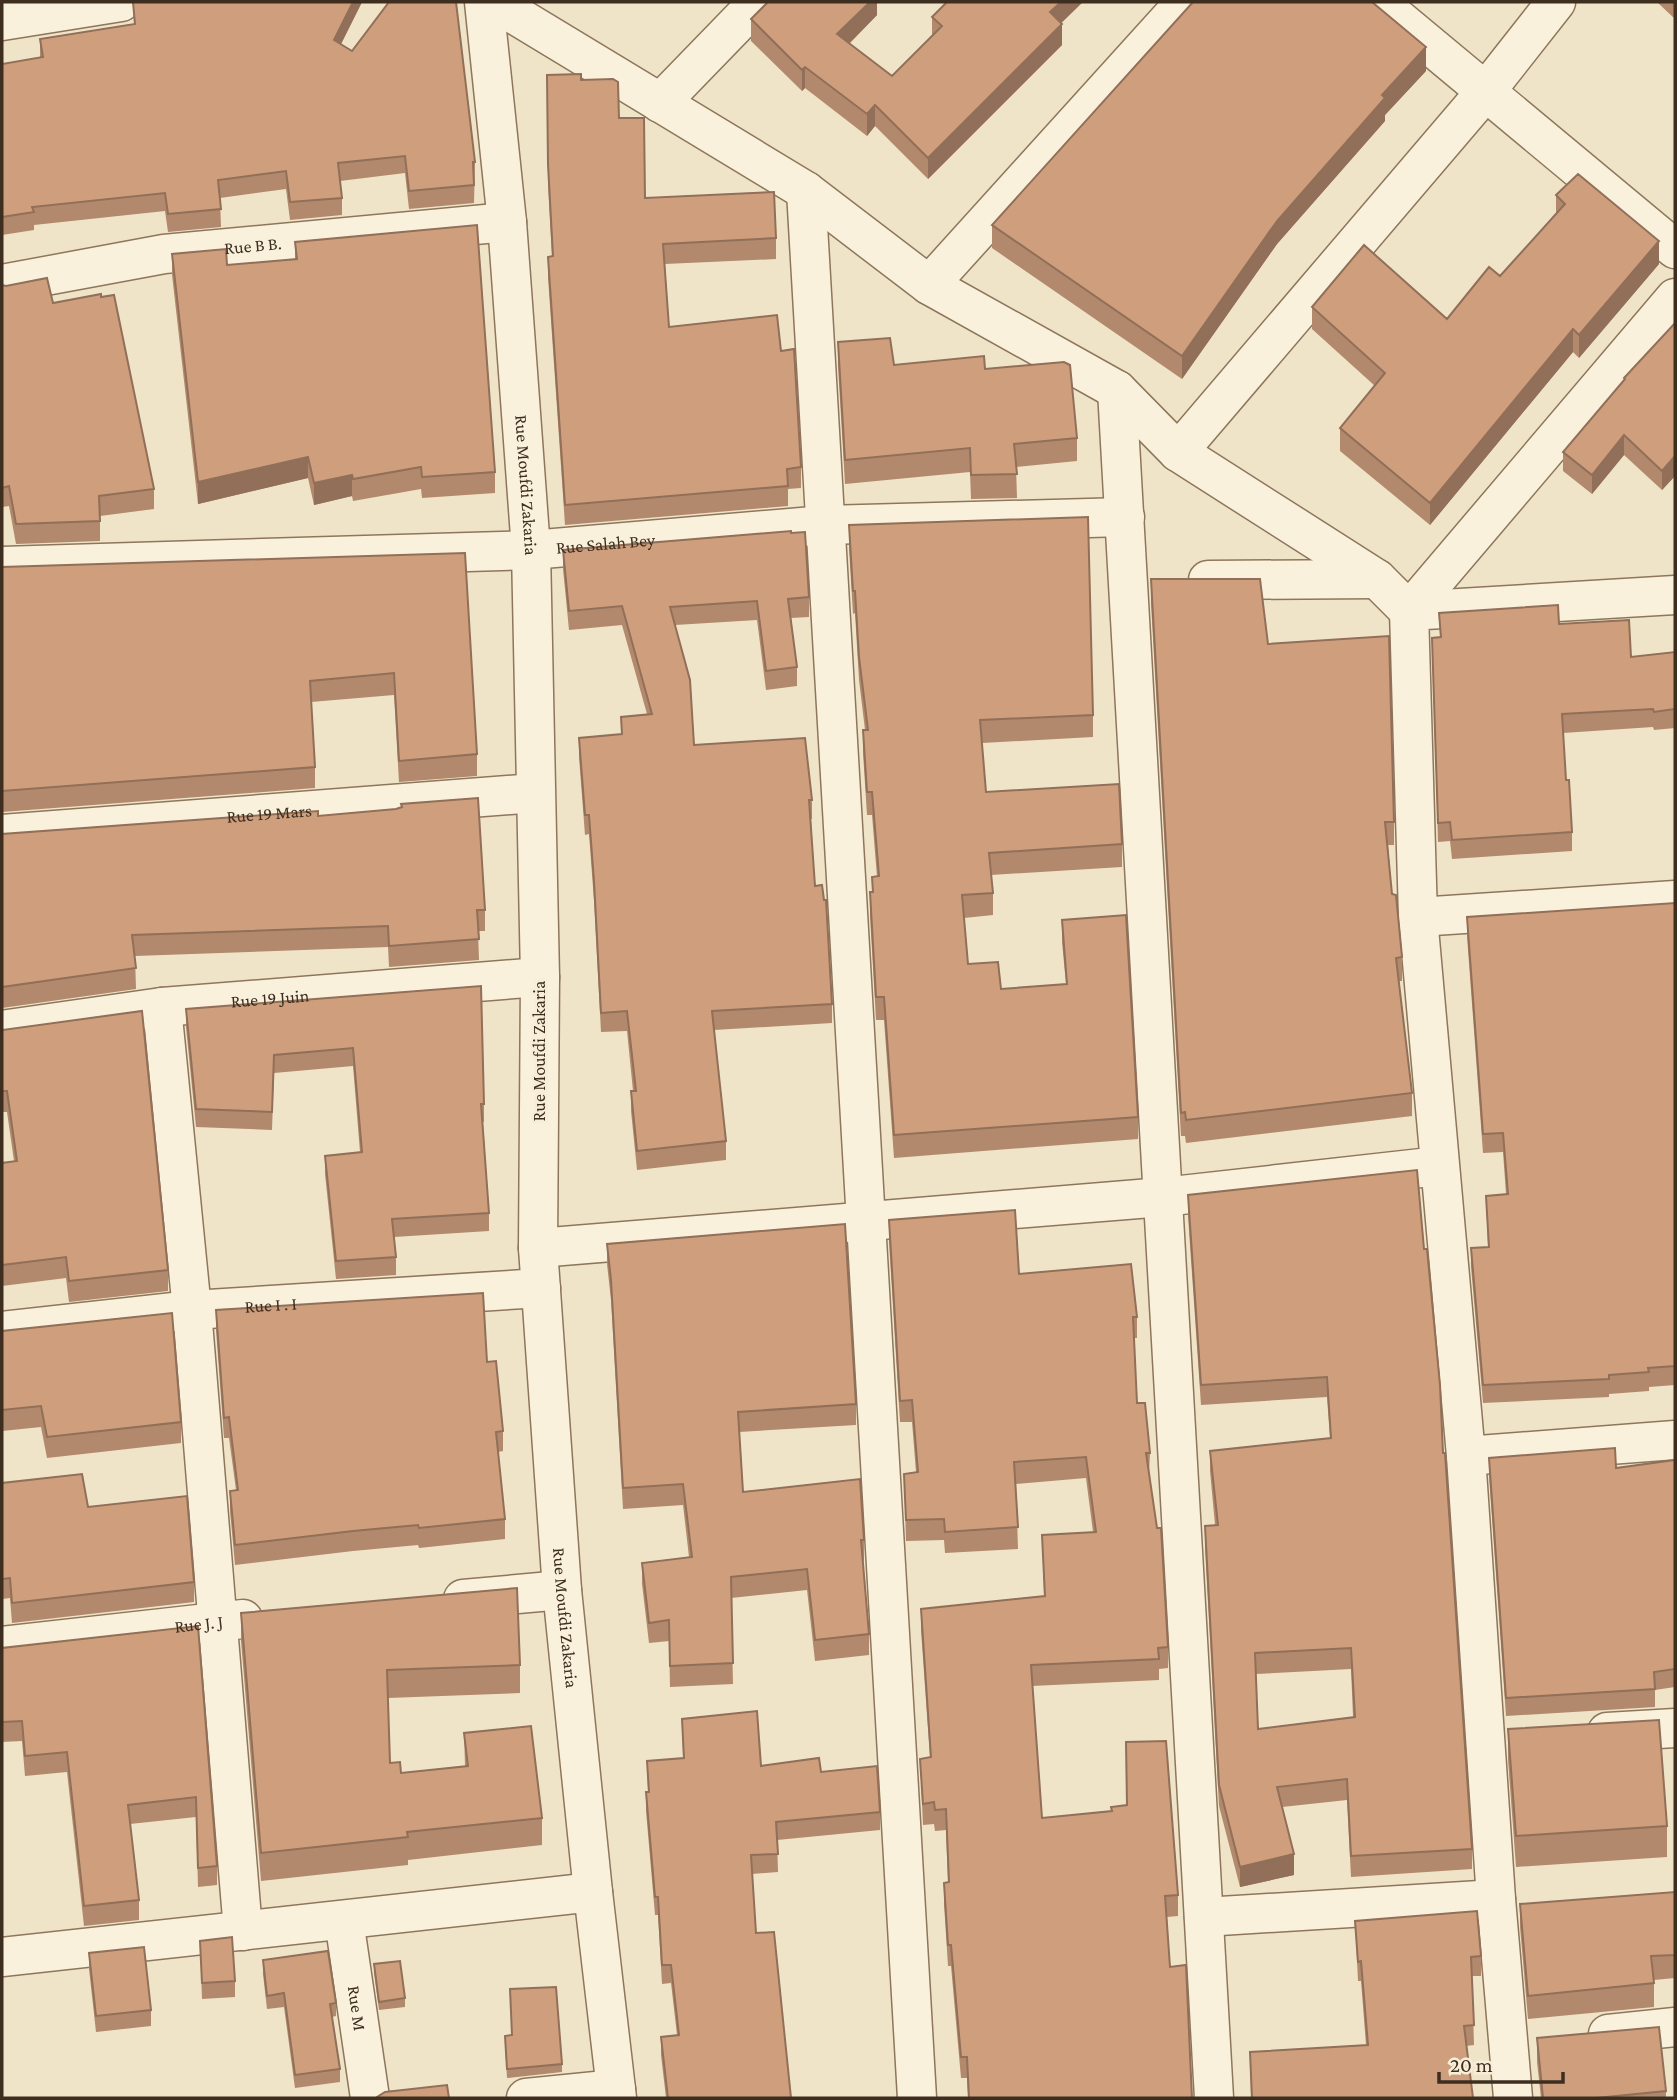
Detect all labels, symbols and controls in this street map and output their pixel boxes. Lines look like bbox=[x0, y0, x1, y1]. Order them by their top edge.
street label: Rue B B. bbox=[223, 233, 283, 258]
street label: Rue Moufdi Zakaria bbox=[511, 414, 541, 556]
street label: Rue Salah Bey bbox=[555, 529, 657, 558]
street label: Rue 19 Mars bbox=[226, 800, 313, 827]
street label: Rue Moufdi Zakaria bbox=[529, 981, 549, 1121]
street label: Rue 19 Juin bbox=[230, 985, 310, 1012]
street label: Rue I . I bbox=[244, 1293, 297, 1317]
street label: Rue Moufdi Zakaria bbox=[549, 1547, 582, 1689]
street label: Rue J. J bbox=[173, 1611, 224, 1637]
street label: Rue M bbox=[344, 1984, 370, 2032]
scale bar bbox=[1439, 2040, 1563, 2084]
text: 20 m bbox=[1450, 2053, 1493, 2077]

